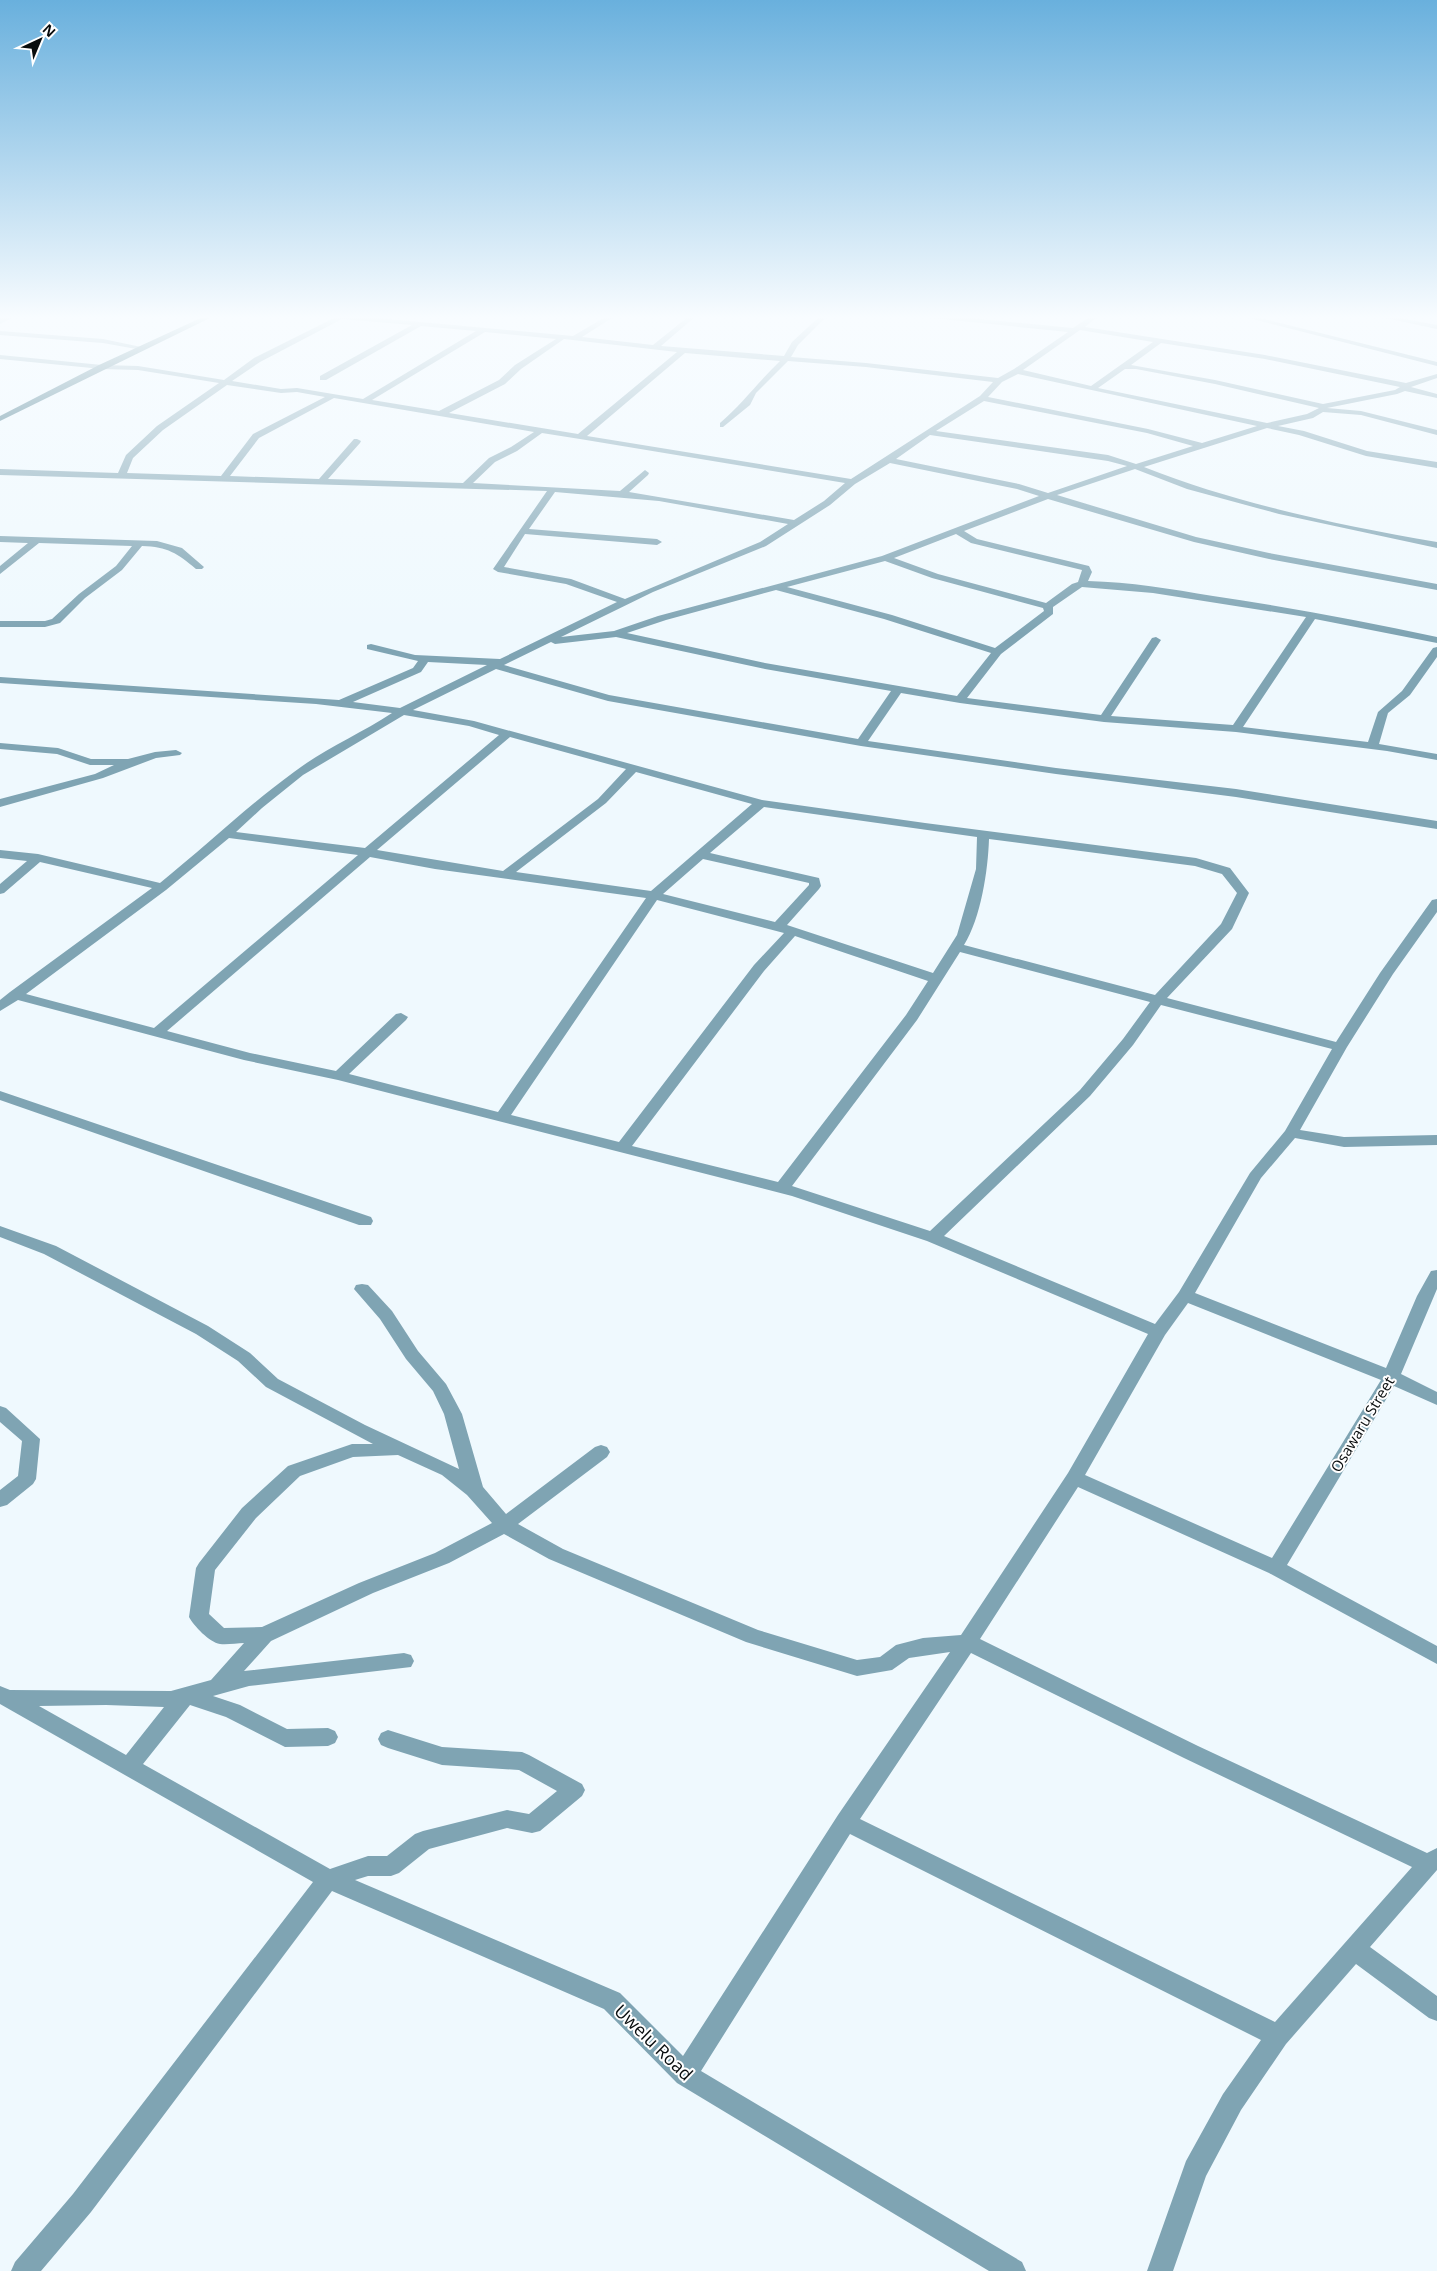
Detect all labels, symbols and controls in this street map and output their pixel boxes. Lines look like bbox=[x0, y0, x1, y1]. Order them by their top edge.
north arrow bbox=[15, 15, 65, 65]
text: N bbox=[39, 19, 60, 41]
street label: Osawaru Street bbox=[1326, 1372, 1398, 1476]
street label: Uwelu Road bbox=[610, 1998, 698, 2086]

